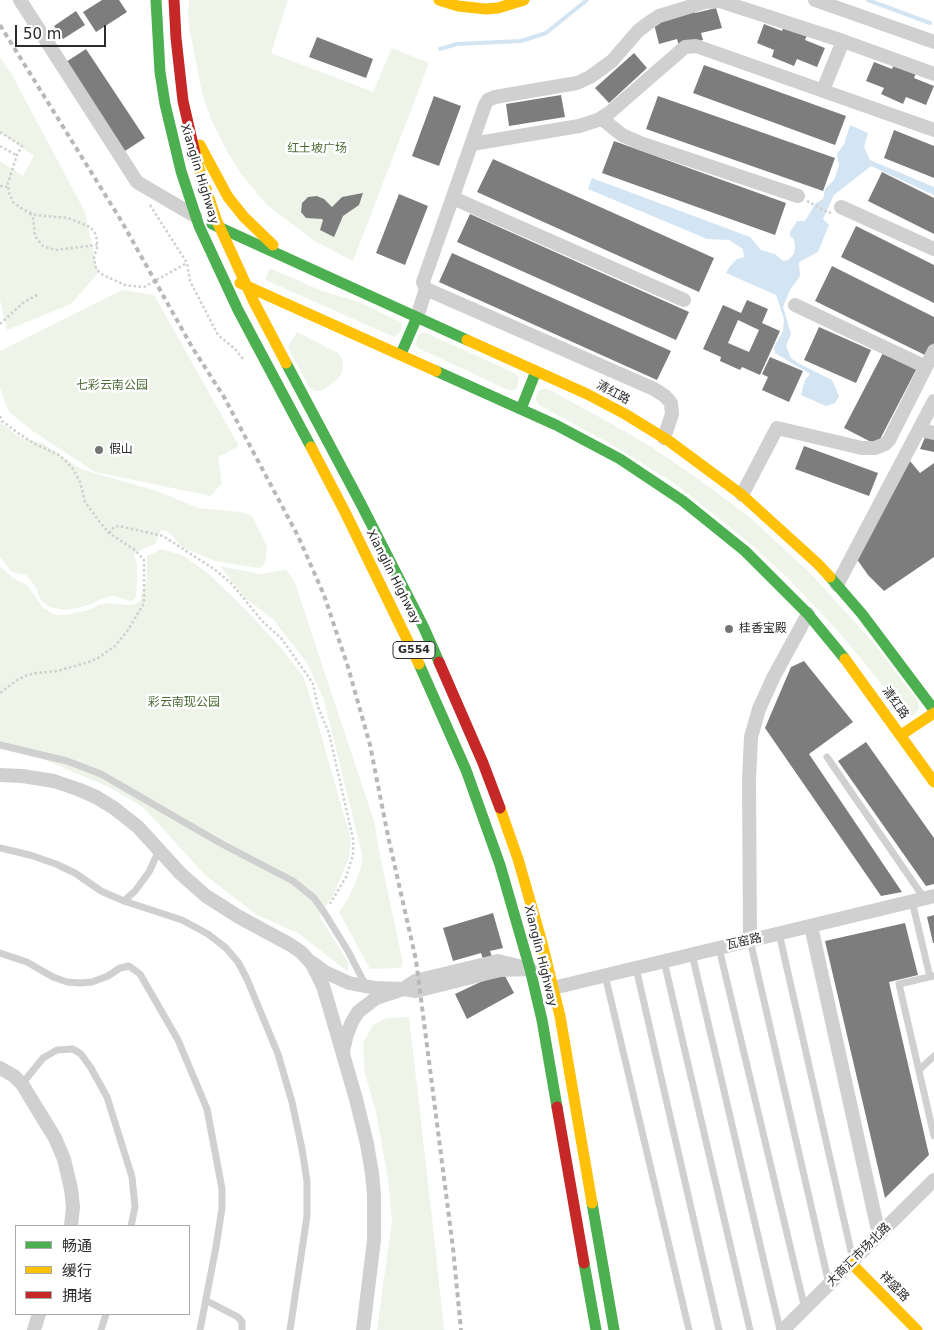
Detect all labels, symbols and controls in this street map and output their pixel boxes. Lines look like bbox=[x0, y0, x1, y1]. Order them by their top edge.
scale bar bbox=[18, 15, 109, 47]
text: 50 m bbox=[23, 25, 61, 43]
street label: Xianglin Highway bbox=[177, 122, 221, 226]
park label: 红土坡广场 bbox=[287, 142, 347, 156]
street label: 清红路 bbox=[594, 378, 632, 408]
park label: 七彩云南公园 bbox=[76, 379, 148, 393]
place label: 假山 bbox=[109, 443, 133, 457]
marker: 假山 bbox=[93, 444, 105, 456]
street label: Xianglin Highway bbox=[363, 527, 423, 627]
place label: 桂香宝殿 bbox=[739, 622, 787, 636]
marker: 桂香宝殿 bbox=[723, 623, 735, 635]
road number: G554 bbox=[393, 642, 435, 658]
street label: 清红路 bbox=[879, 684, 911, 722]
park label: 彩云南现公园 bbox=[148, 696, 220, 710]
street label: Xianglin Highway bbox=[520, 904, 560, 1008]
street label: 瓦窑路 bbox=[725, 931, 763, 953]
street label: 大商汇市场北路 bbox=[824, 1220, 894, 1290]
legend bbox=[15, 1225, 190, 1315]
text: 畅通 bbox=[62, 1237, 92, 1255]
text: 缓行 bbox=[62, 1262, 92, 1280]
street label: 祥盛路 bbox=[876, 1269, 912, 1305]
text: 拥堵 bbox=[62, 1287, 92, 1305]

